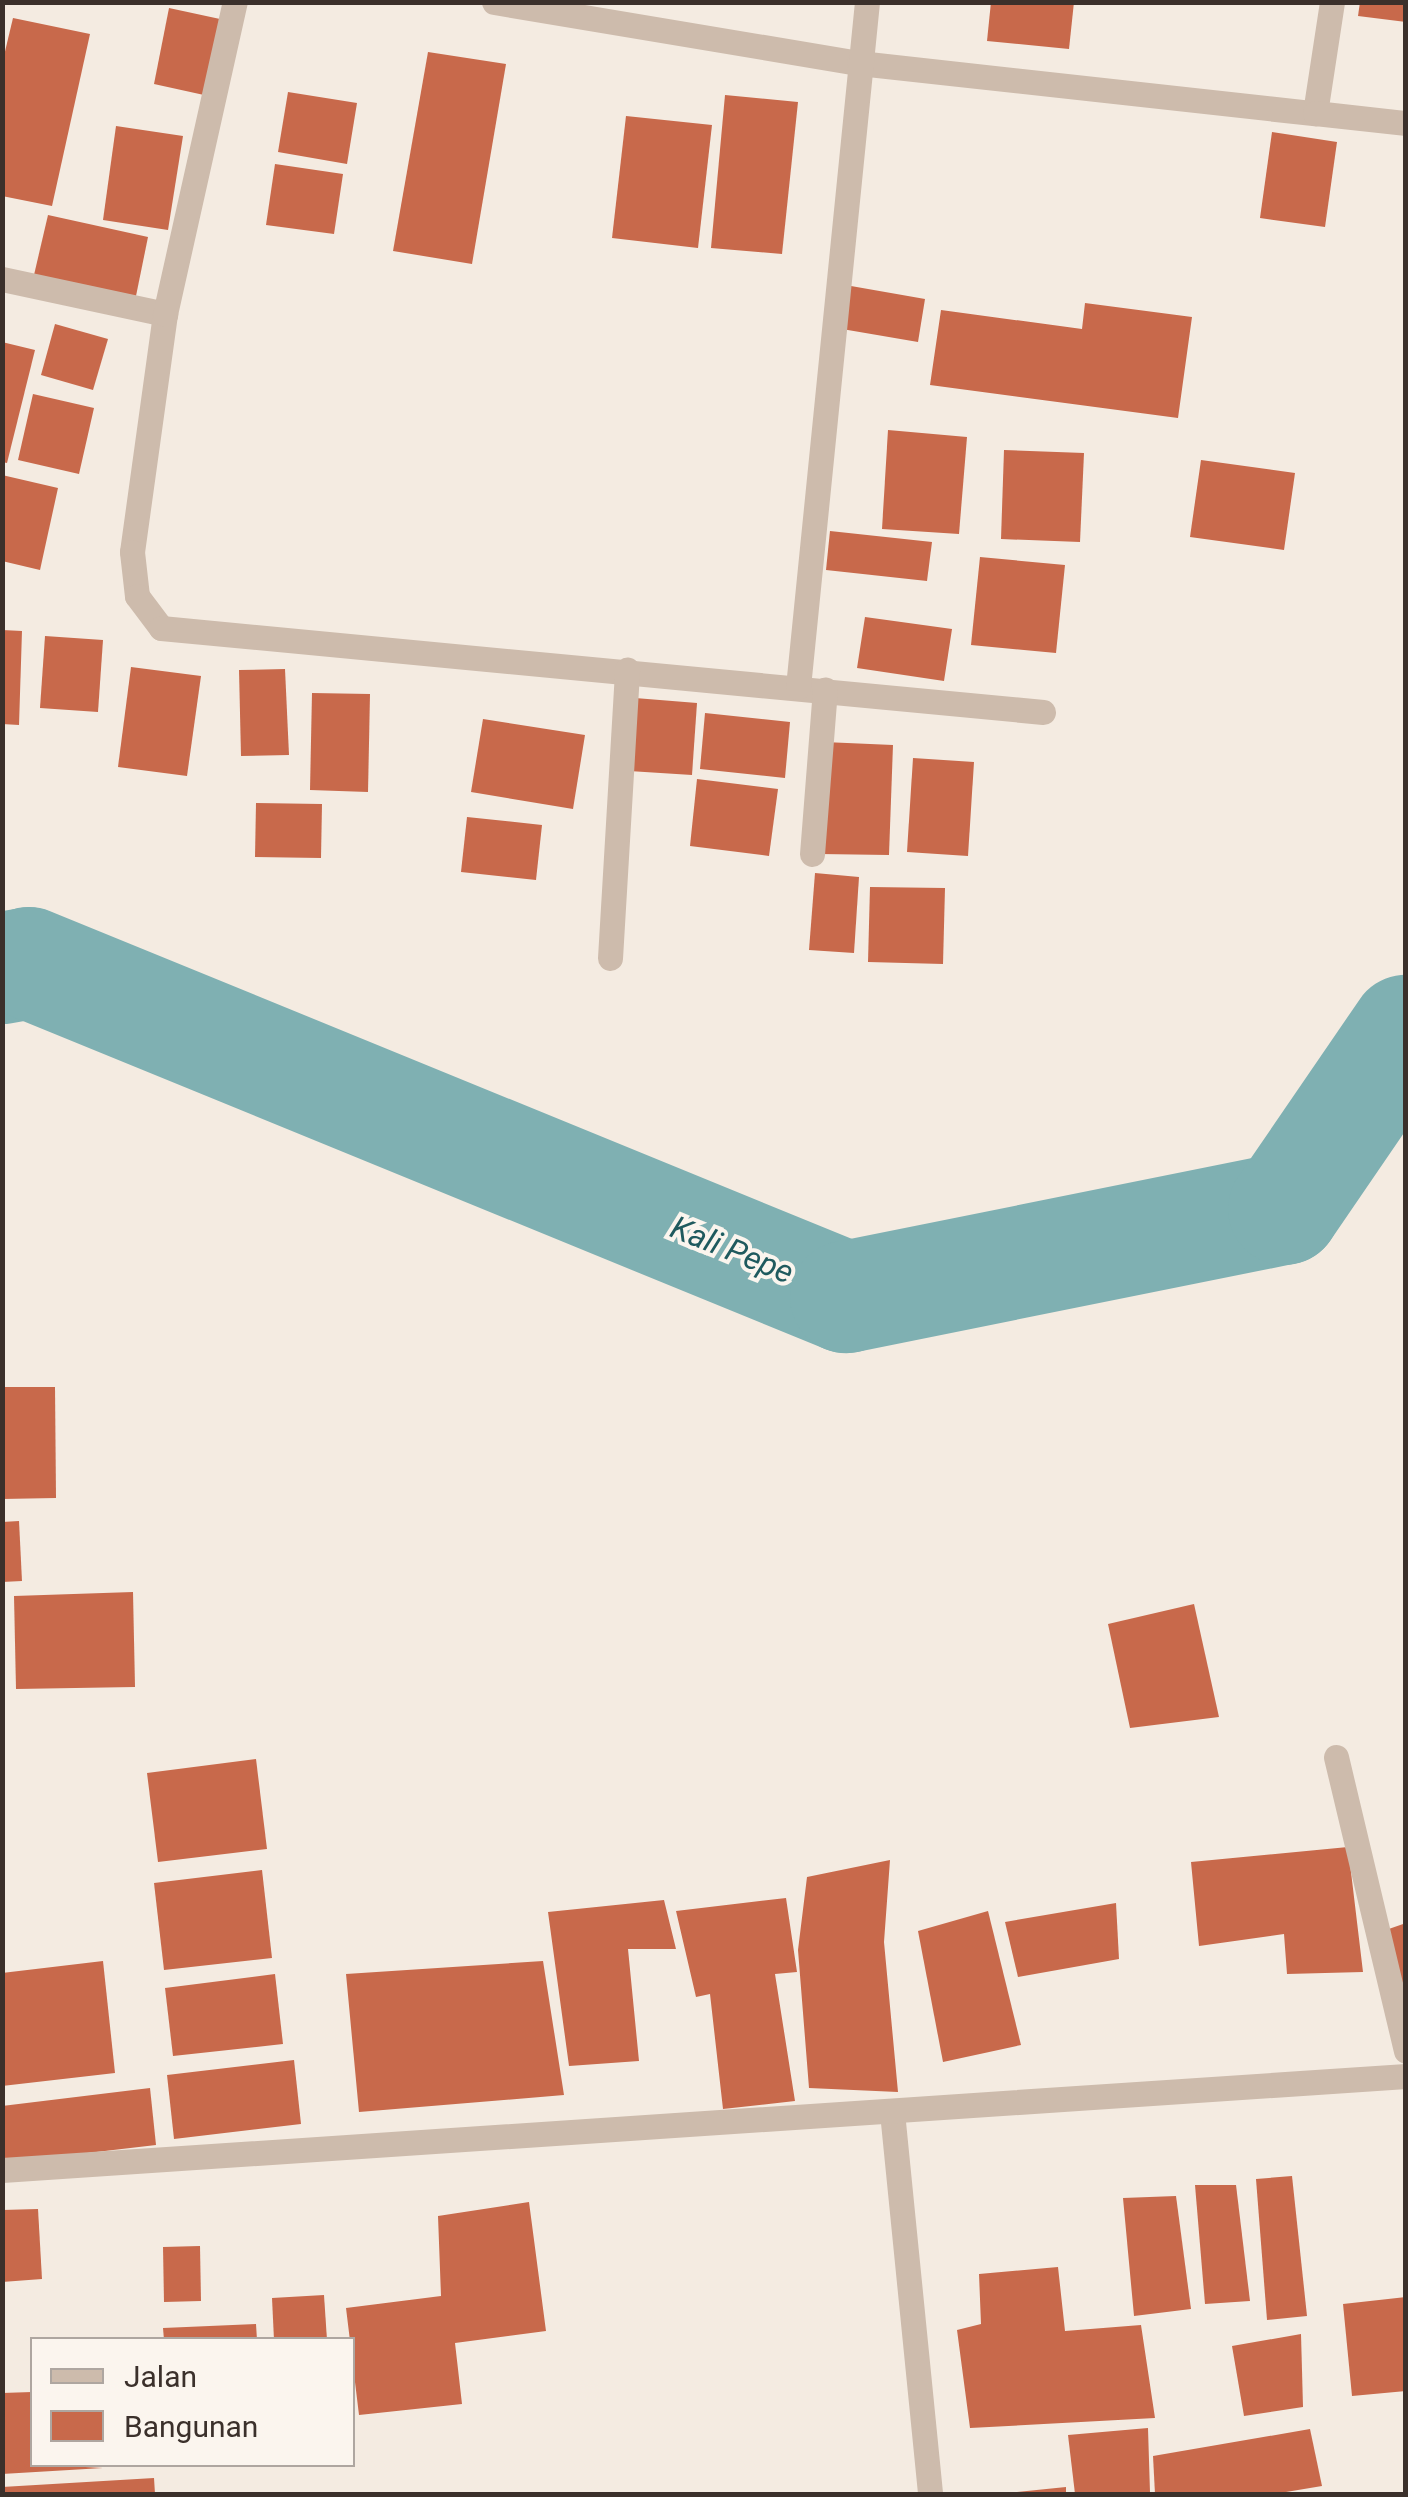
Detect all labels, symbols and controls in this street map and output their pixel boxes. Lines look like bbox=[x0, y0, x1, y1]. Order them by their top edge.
water label: Kali Pepe bbox=[665, 1208, 799, 1292]
legend bbox=[30, 2337, 355, 2467]
text: Jalan bbox=[124, 2359, 197, 2394]
text: Bangunan bbox=[124, 2409, 258, 2444]

